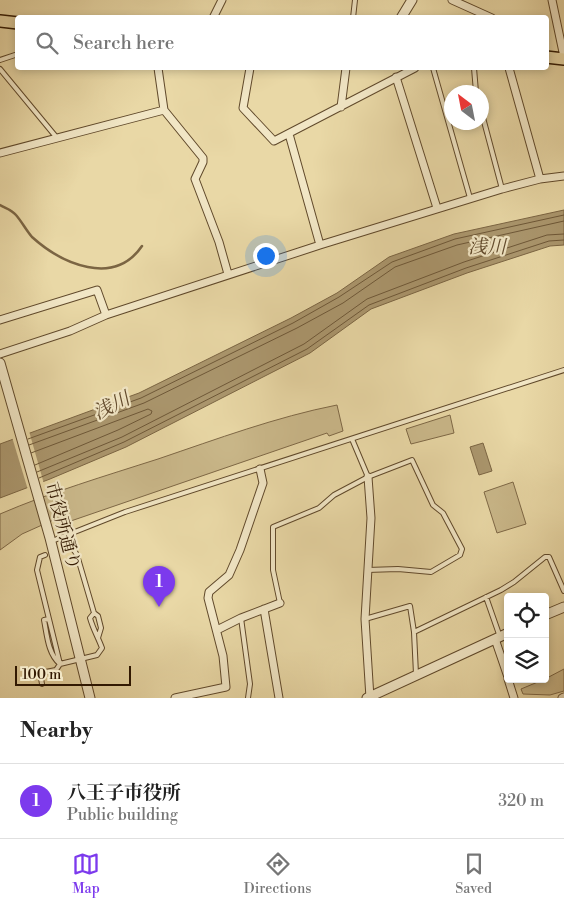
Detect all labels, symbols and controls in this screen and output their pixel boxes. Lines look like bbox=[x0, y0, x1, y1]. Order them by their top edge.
search box bbox=[15, 15, 549, 70]
icon: search bbox=[33, 29, 61, 57]
text: Search here bbox=[73, 31, 174, 55]
north arrow bbox=[444, 85, 489, 130]
water label: 浅川 bbox=[468, 235, 508, 259]
your location bbox=[253, 243, 279, 269]
water label: 浅川 bbox=[89, 386, 136, 425]
street label: 市役所通り bbox=[40, 480, 85, 573]
pin: 1 bbox=[143, 566, 175, 607]
map controls bbox=[504, 593, 549, 683]
button: locate bbox=[504, 593, 549, 638]
button: layers bbox=[504, 638, 549, 683]
scale bar bbox=[15, 663, 131, 686]
text: 100 m bbox=[22, 666, 61, 684]
text: Nearby bbox=[20, 718, 93, 744]
text: 八王子市役所 bbox=[67, 781, 181, 805]
text: 1 bbox=[32, 791, 40, 811]
text: 320 m bbox=[498, 791, 544, 811]
text: Public building bbox=[67, 805, 178, 825]
tab: Map bbox=[72, 850, 100, 898]
tab: Directions bbox=[244, 850, 311, 898]
tab: Saved bbox=[455, 850, 492, 898]

